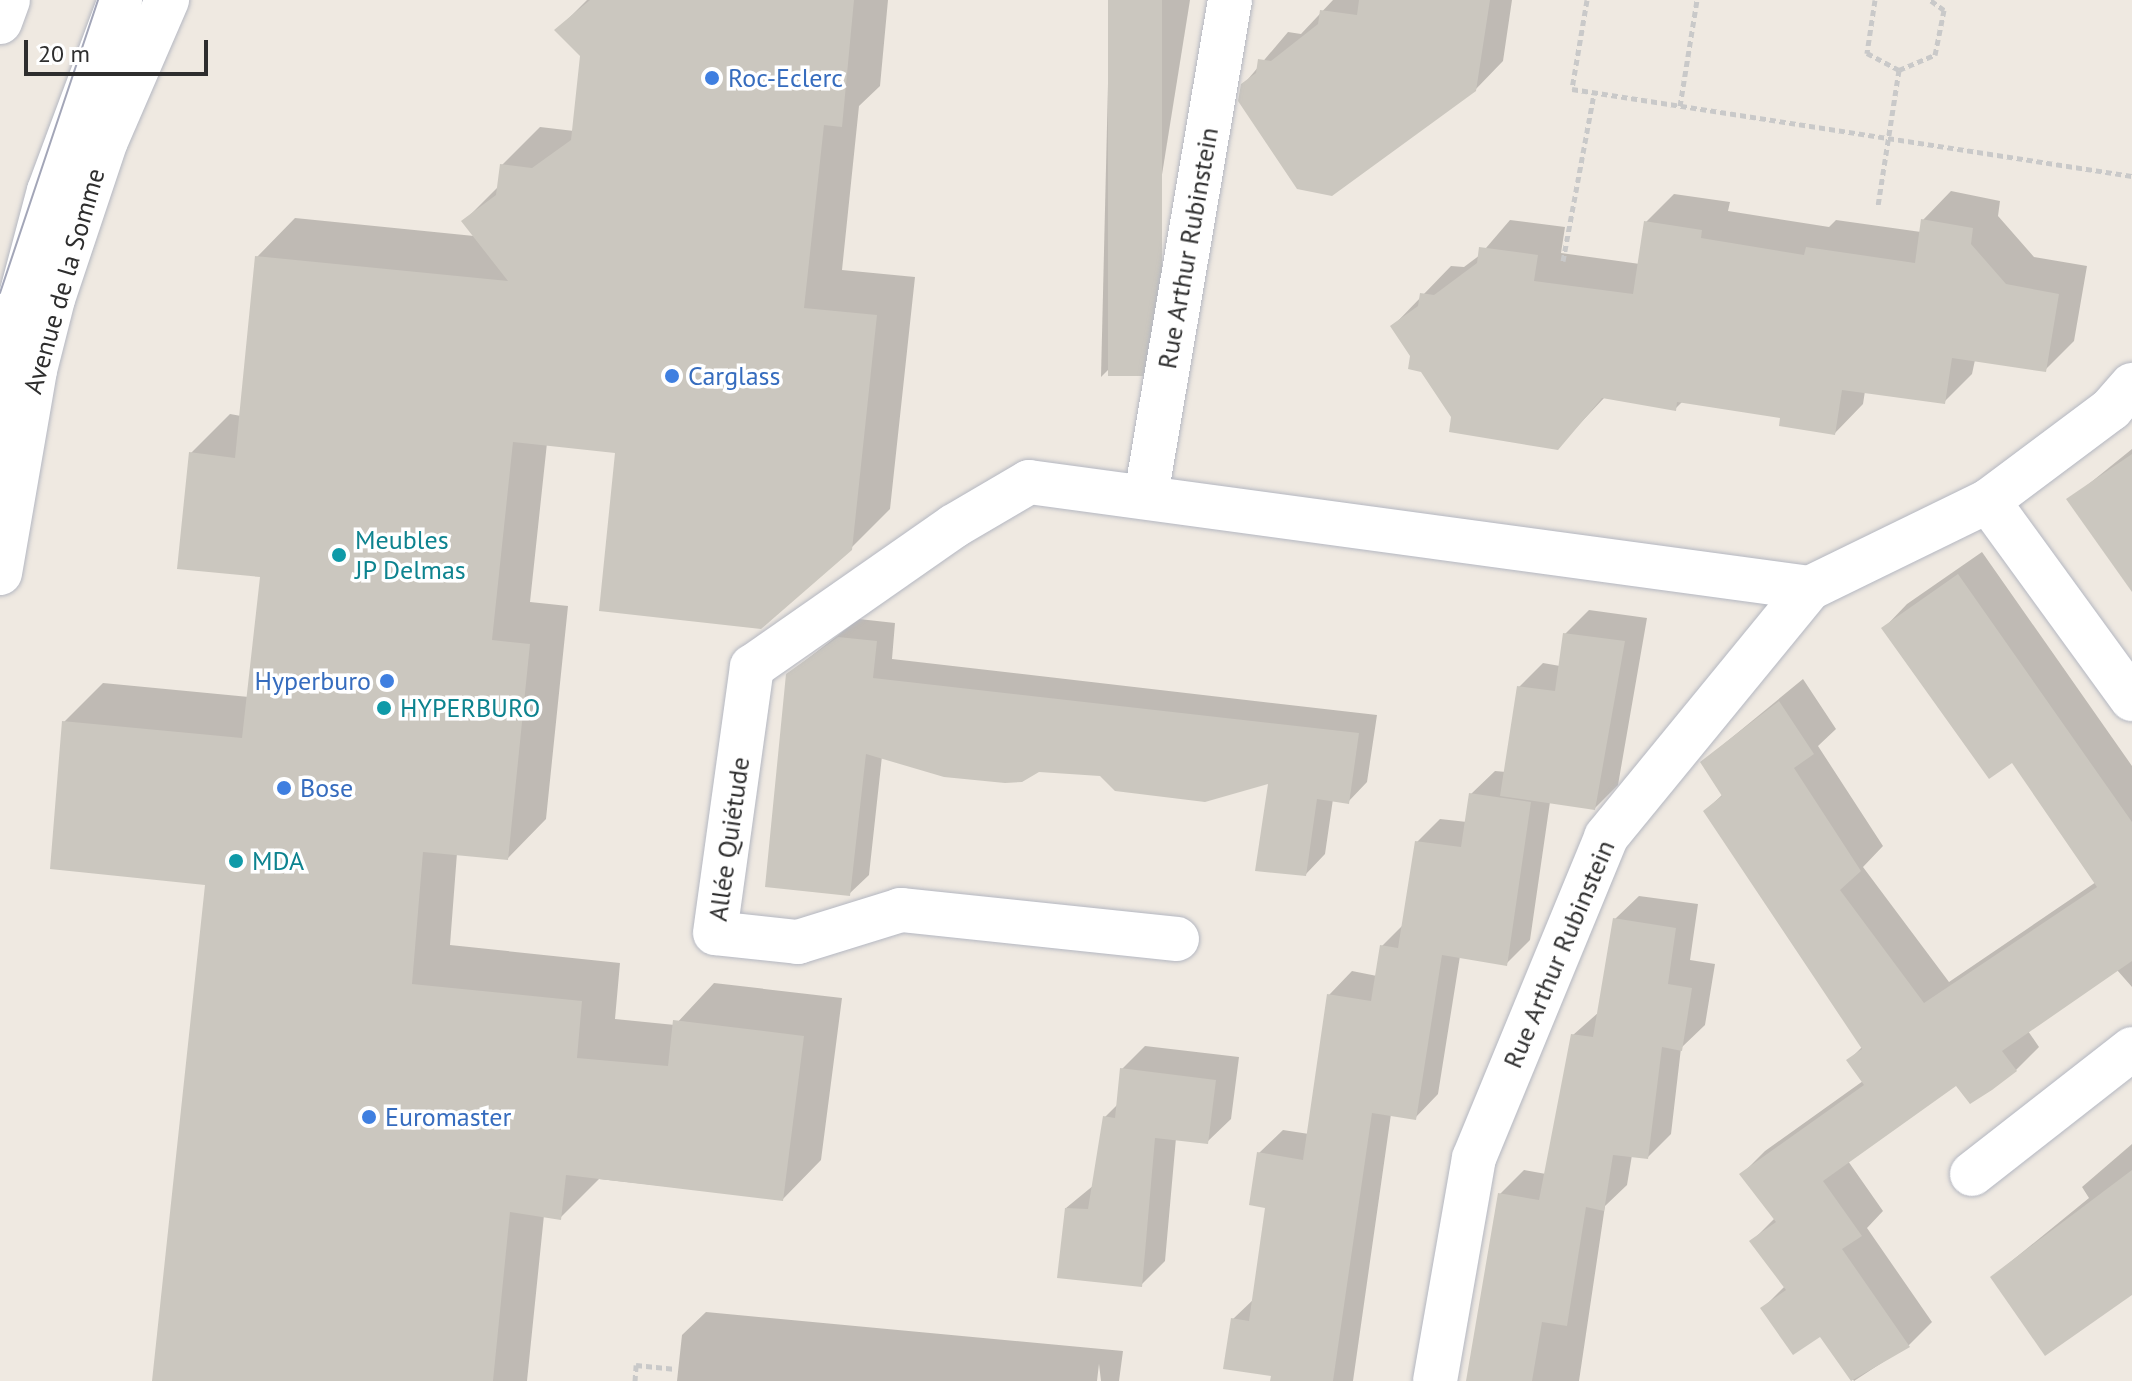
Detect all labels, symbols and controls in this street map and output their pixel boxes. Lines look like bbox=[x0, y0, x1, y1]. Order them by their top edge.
scale bar bbox=[28, 24, 212, 74]
text: 20 m bbox=[38, 38, 90, 69]
place label: Roc-Eclerc bbox=[728, 62, 843, 94]
marker: Roc-Eclerc bbox=[703, 69, 721, 87]
street label: Rue Arthur Rubinstein bbox=[1151, 124, 1225, 372]
street label: Avenue de la Somme bbox=[17, 165, 111, 397]
place label: Carglass bbox=[688, 360, 780, 392]
marker: Carglass bbox=[663, 367, 681, 385]
place label: Meubles JP Delmas bbox=[355, 524, 467, 586]
marker: Meubles JP Delmas bbox=[330, 546, 348, 564]
place label: Hyperburo bbox=[254, 665, 371, 697]
marker: Hyperburo bbox=[378, 672, 396, 690]
place label: HYPERBURO bbox=[400, 692, 540, 724]
marker: HYPERBURO bbox=[375, 699, 393, 717]
street label: Allée Quiétude bbox=[702, 755, 756, 923]
place label: Bose bbox=[300, 772, 353, 804]
marker: Bose bbox=[275, 779, 293, 797]
street label: Rue Arthur Rubinstein bbox=[1497, 835, 1621, 1073]
place label: MDA bbox=[252, 845, 304, 877]
marker: MDA bbox=[227, 852, 245, 870]
place label: Euromaster bbox=[385, 1101, 511, 1133]
marker: Euromaster bbox=[360, 1108, 378, 1126]

